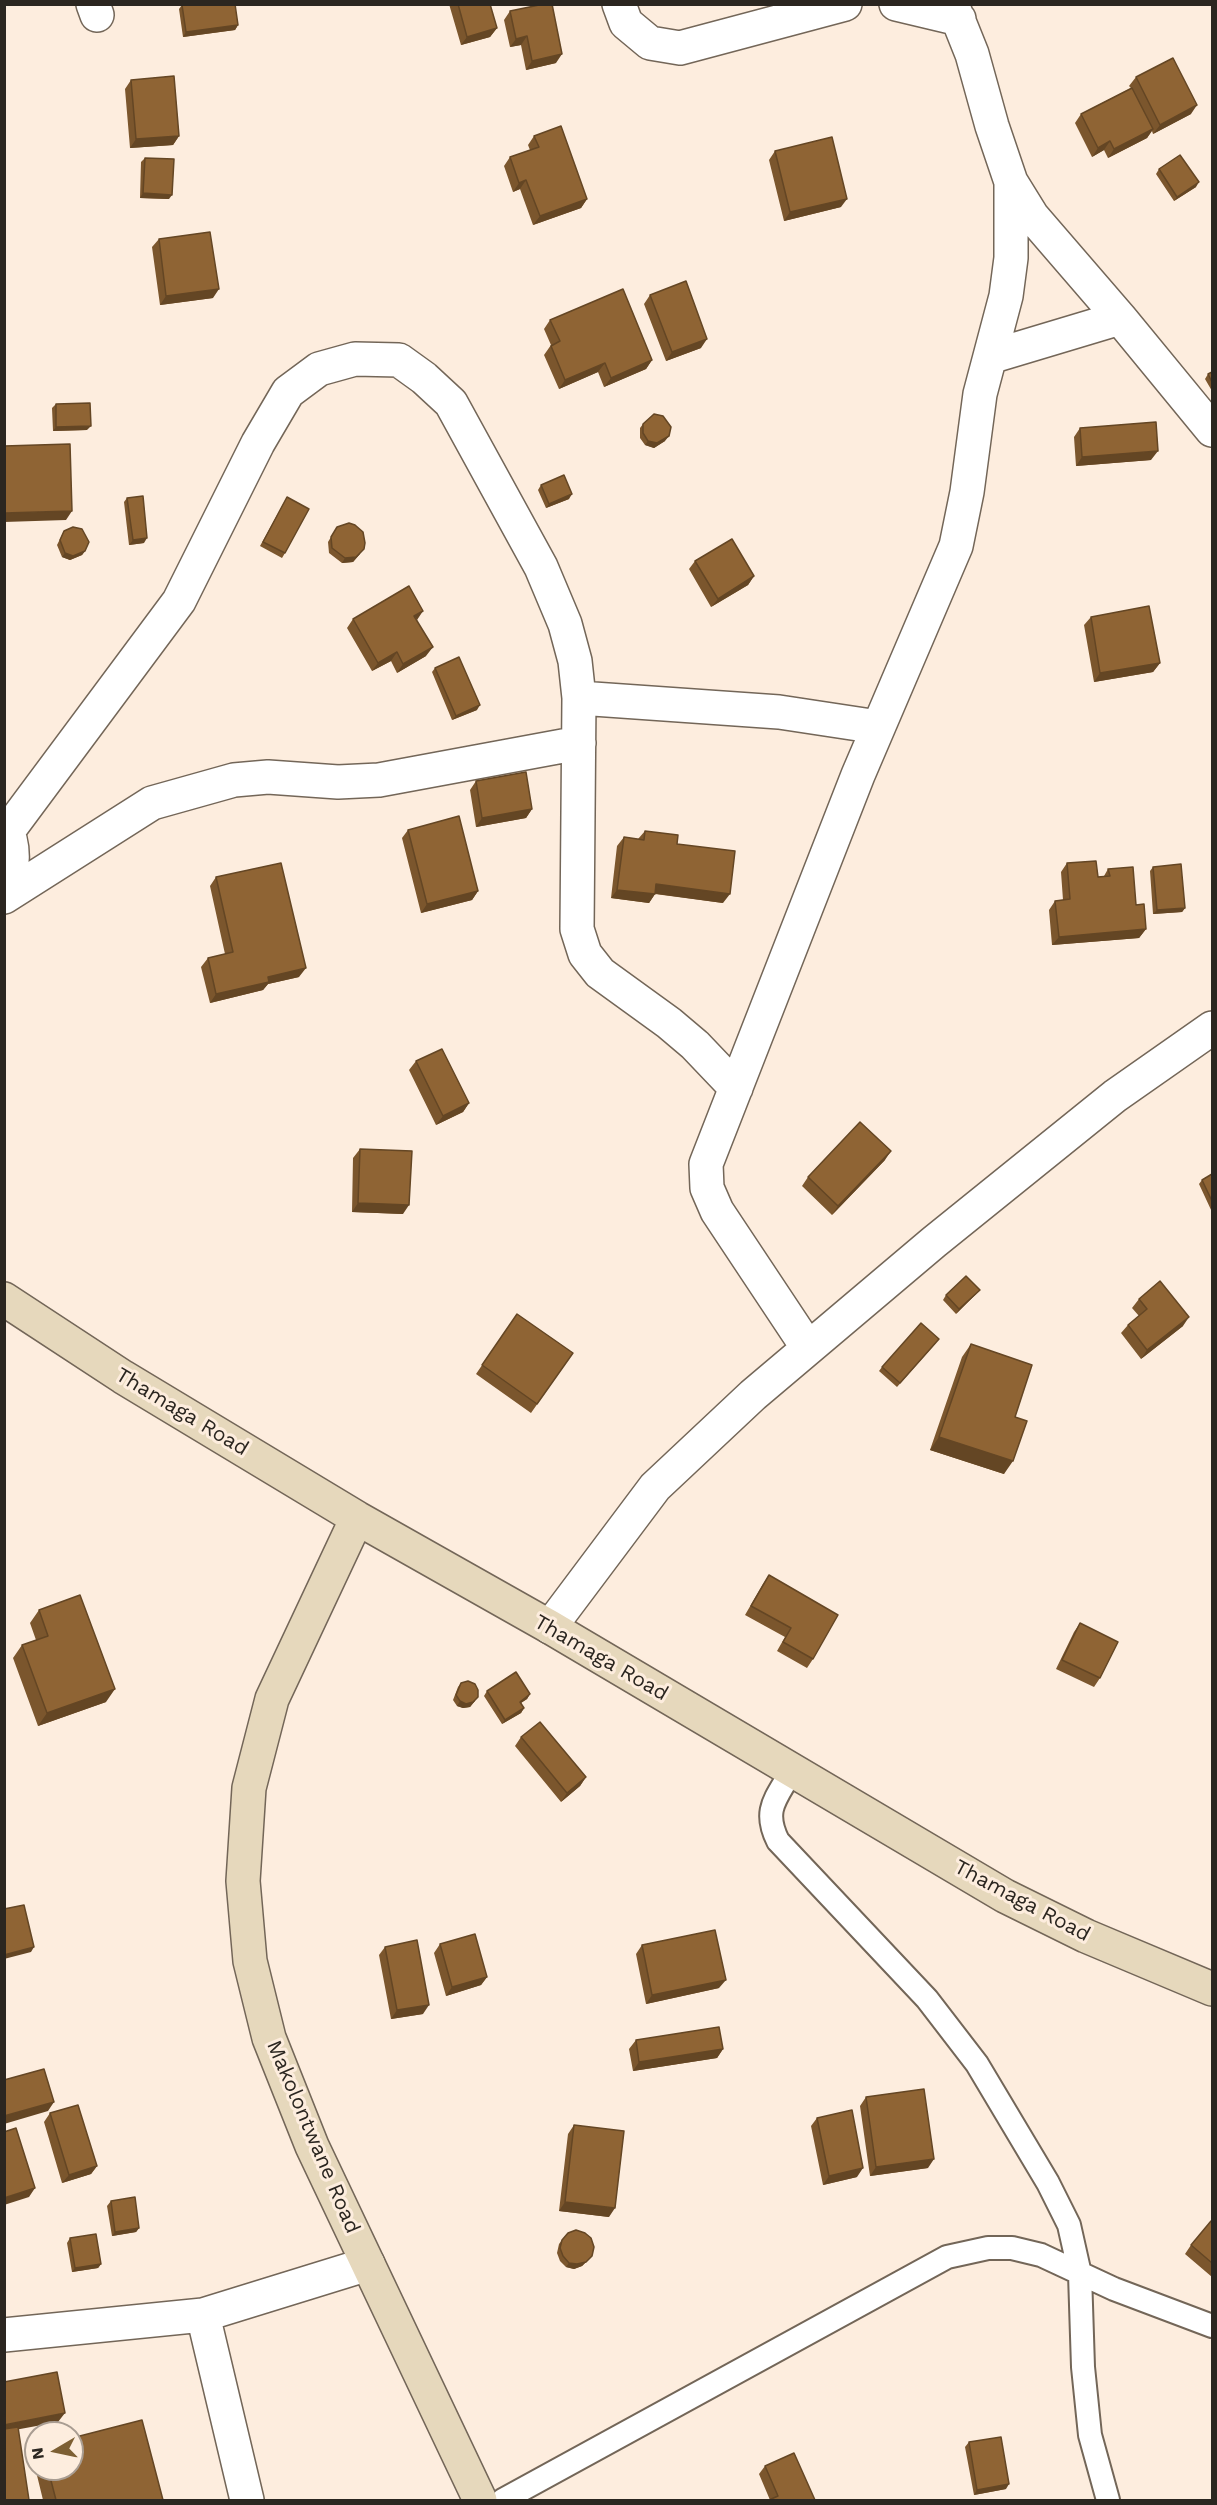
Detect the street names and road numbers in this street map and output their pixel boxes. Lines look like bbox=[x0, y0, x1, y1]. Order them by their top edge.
street label: Thamaga Road bbox=[111, 1362, 253, 1462]
street label: Thamaga Road bbox=[530, 1609, 672, 1707]
street label: Thamaga Road bbox=[950, 1855, 1094, 1947]
street label: Makolontwane Road bbox=[261, 2037, 365, 2237]

